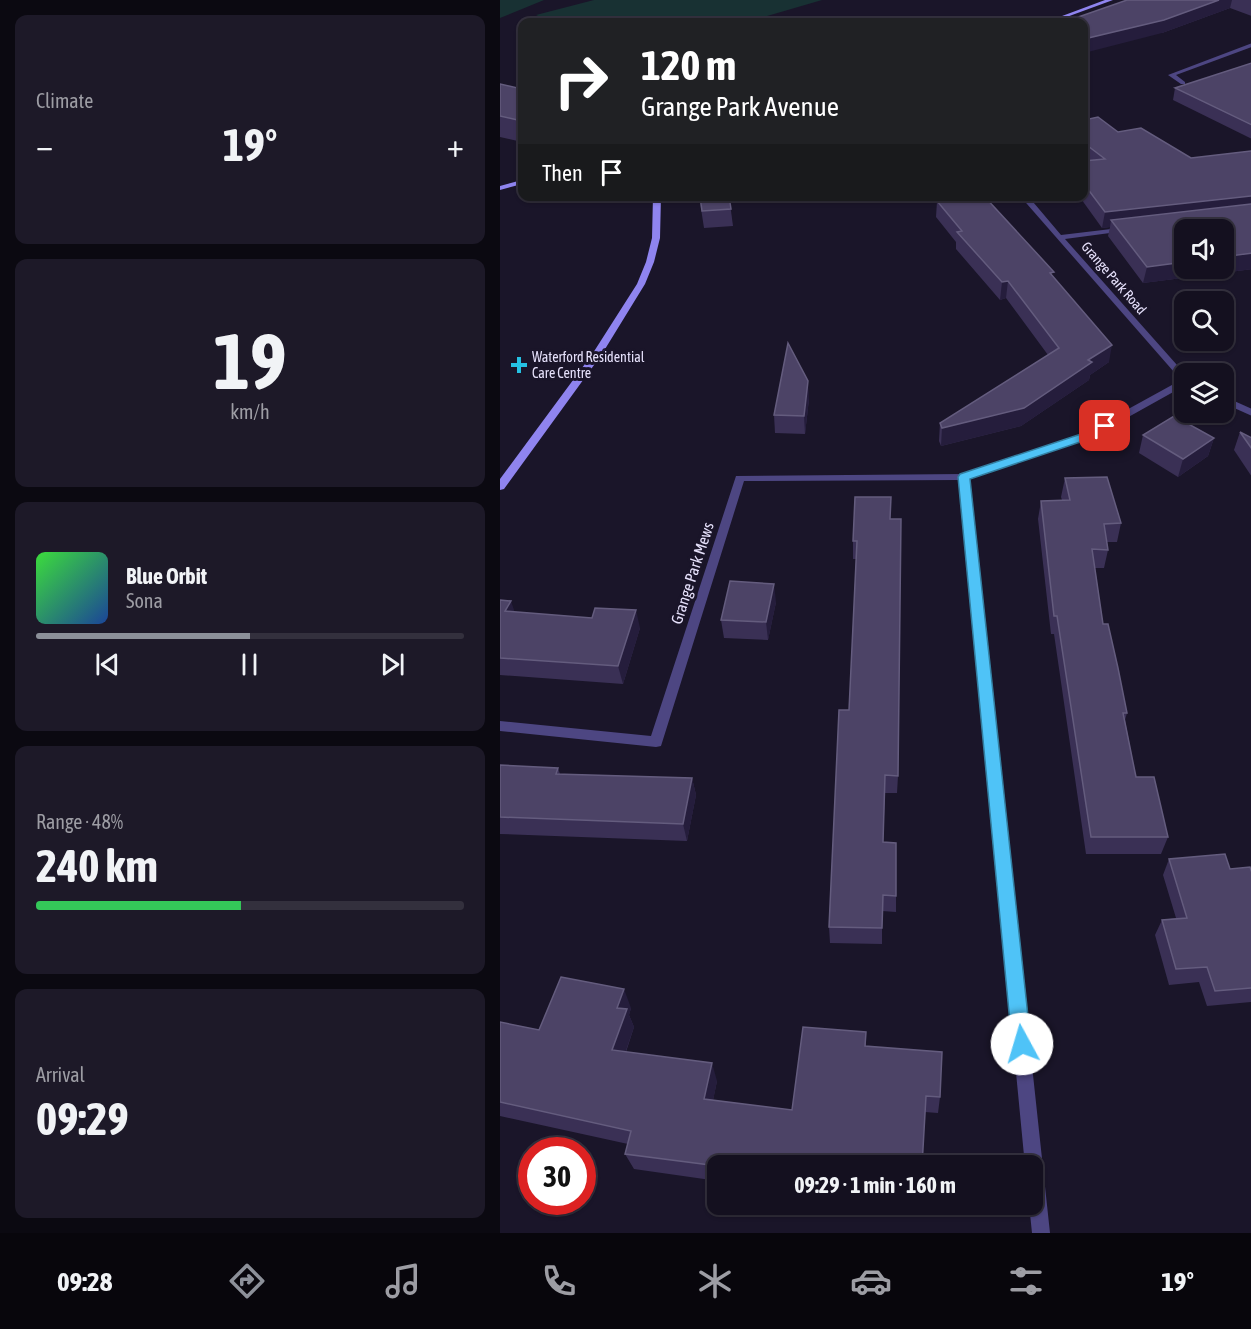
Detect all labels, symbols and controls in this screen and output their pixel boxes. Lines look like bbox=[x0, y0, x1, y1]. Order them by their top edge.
text: 120 m bbox=[641, 41, 736, 89]
icon: right bbox=[542, 42, 620, 120]
text: Climate bbox=[36, 89, 93, 112]
text: Grange Park Avenue bbox=[641, 91, 839, 122]
text: 19° bbox=[223, 119, 277, 171]
text: − bbox=[36, 126, 53, 164]
text: + bbox=[447, 126, 464, 164]
icon: arrive bbox=[595, 156, 628, 189]
text: Then bbox=[542, 160, 583, 186]
map controls bbox=[1174, 219, 1234, 423]
button: sound bbox=[1174, 219, 1234, 279]
street label: Grange Park Road bbox=[1078, 239, 1150, 317]
button: search bbox=[1174, 291, 1234, 351]
text: 19 bbox=[213, 316, 287, 406]
place label: Waterford Residential Care Centre bbox=[532, 349, 645, 381]
marker: Waterford Residential Care Centre bbox=[510, 356, 528, 374]
button: layers bbox=[1174, 363, 1234, 423]
text: km/h bbox=[230, 400, 270, 423]
pin bbox=[1079, 400, 1130, 451]
icon: arrive bbox=[1088, 409, 1121, 442]
street label: Grange Park Mews bbox=[667, 519, 718, 627]
text: Blue Orbit bbox=[126, 563, 207, 589]
text: Sona bbox=[126, 589, 163, 612]
icon: previous bbox=[91, 648, 124, 681]
icon: pause bbox=[233, 648, 266, 681]
icon: next bbox=[376, 648, 409, 681]
text: Range · 48% bbox=[36, 810, 123, 833]
text: 240 km bbox=[36, 840, 158, 892]
position arrow bbox=[990, 1012, 1054, 1076]
text: Arrival bbox=[36, 1063, 85, 1086]
text: 09:29 bbox=[36, 1093, 129, 1145]
speed limit sign: 30 bbox=[518, 1137, 596, 1215]
text: 09:29 · 1 min · 160 m bbox=[794, 1172, 956, 1198]
icon: directions bbox=[226, 1260, 268, 1302]
icon: music bbox=[382, 1260, 424, 1302]
icon: phone bbox=[538, 1260, 580, 1302]
icon: climate bbox=[694, 1260, 736, 1302]
icon: car bbox=[850, 1260, 892, 1302]
icon: filters bbox=[1005, 1260, 1047, 1302]
text: 09:28 bbox=[57, 1266, 112, 1297]
text: 19° bbox=[1161, 1266, 1194, 1297]

